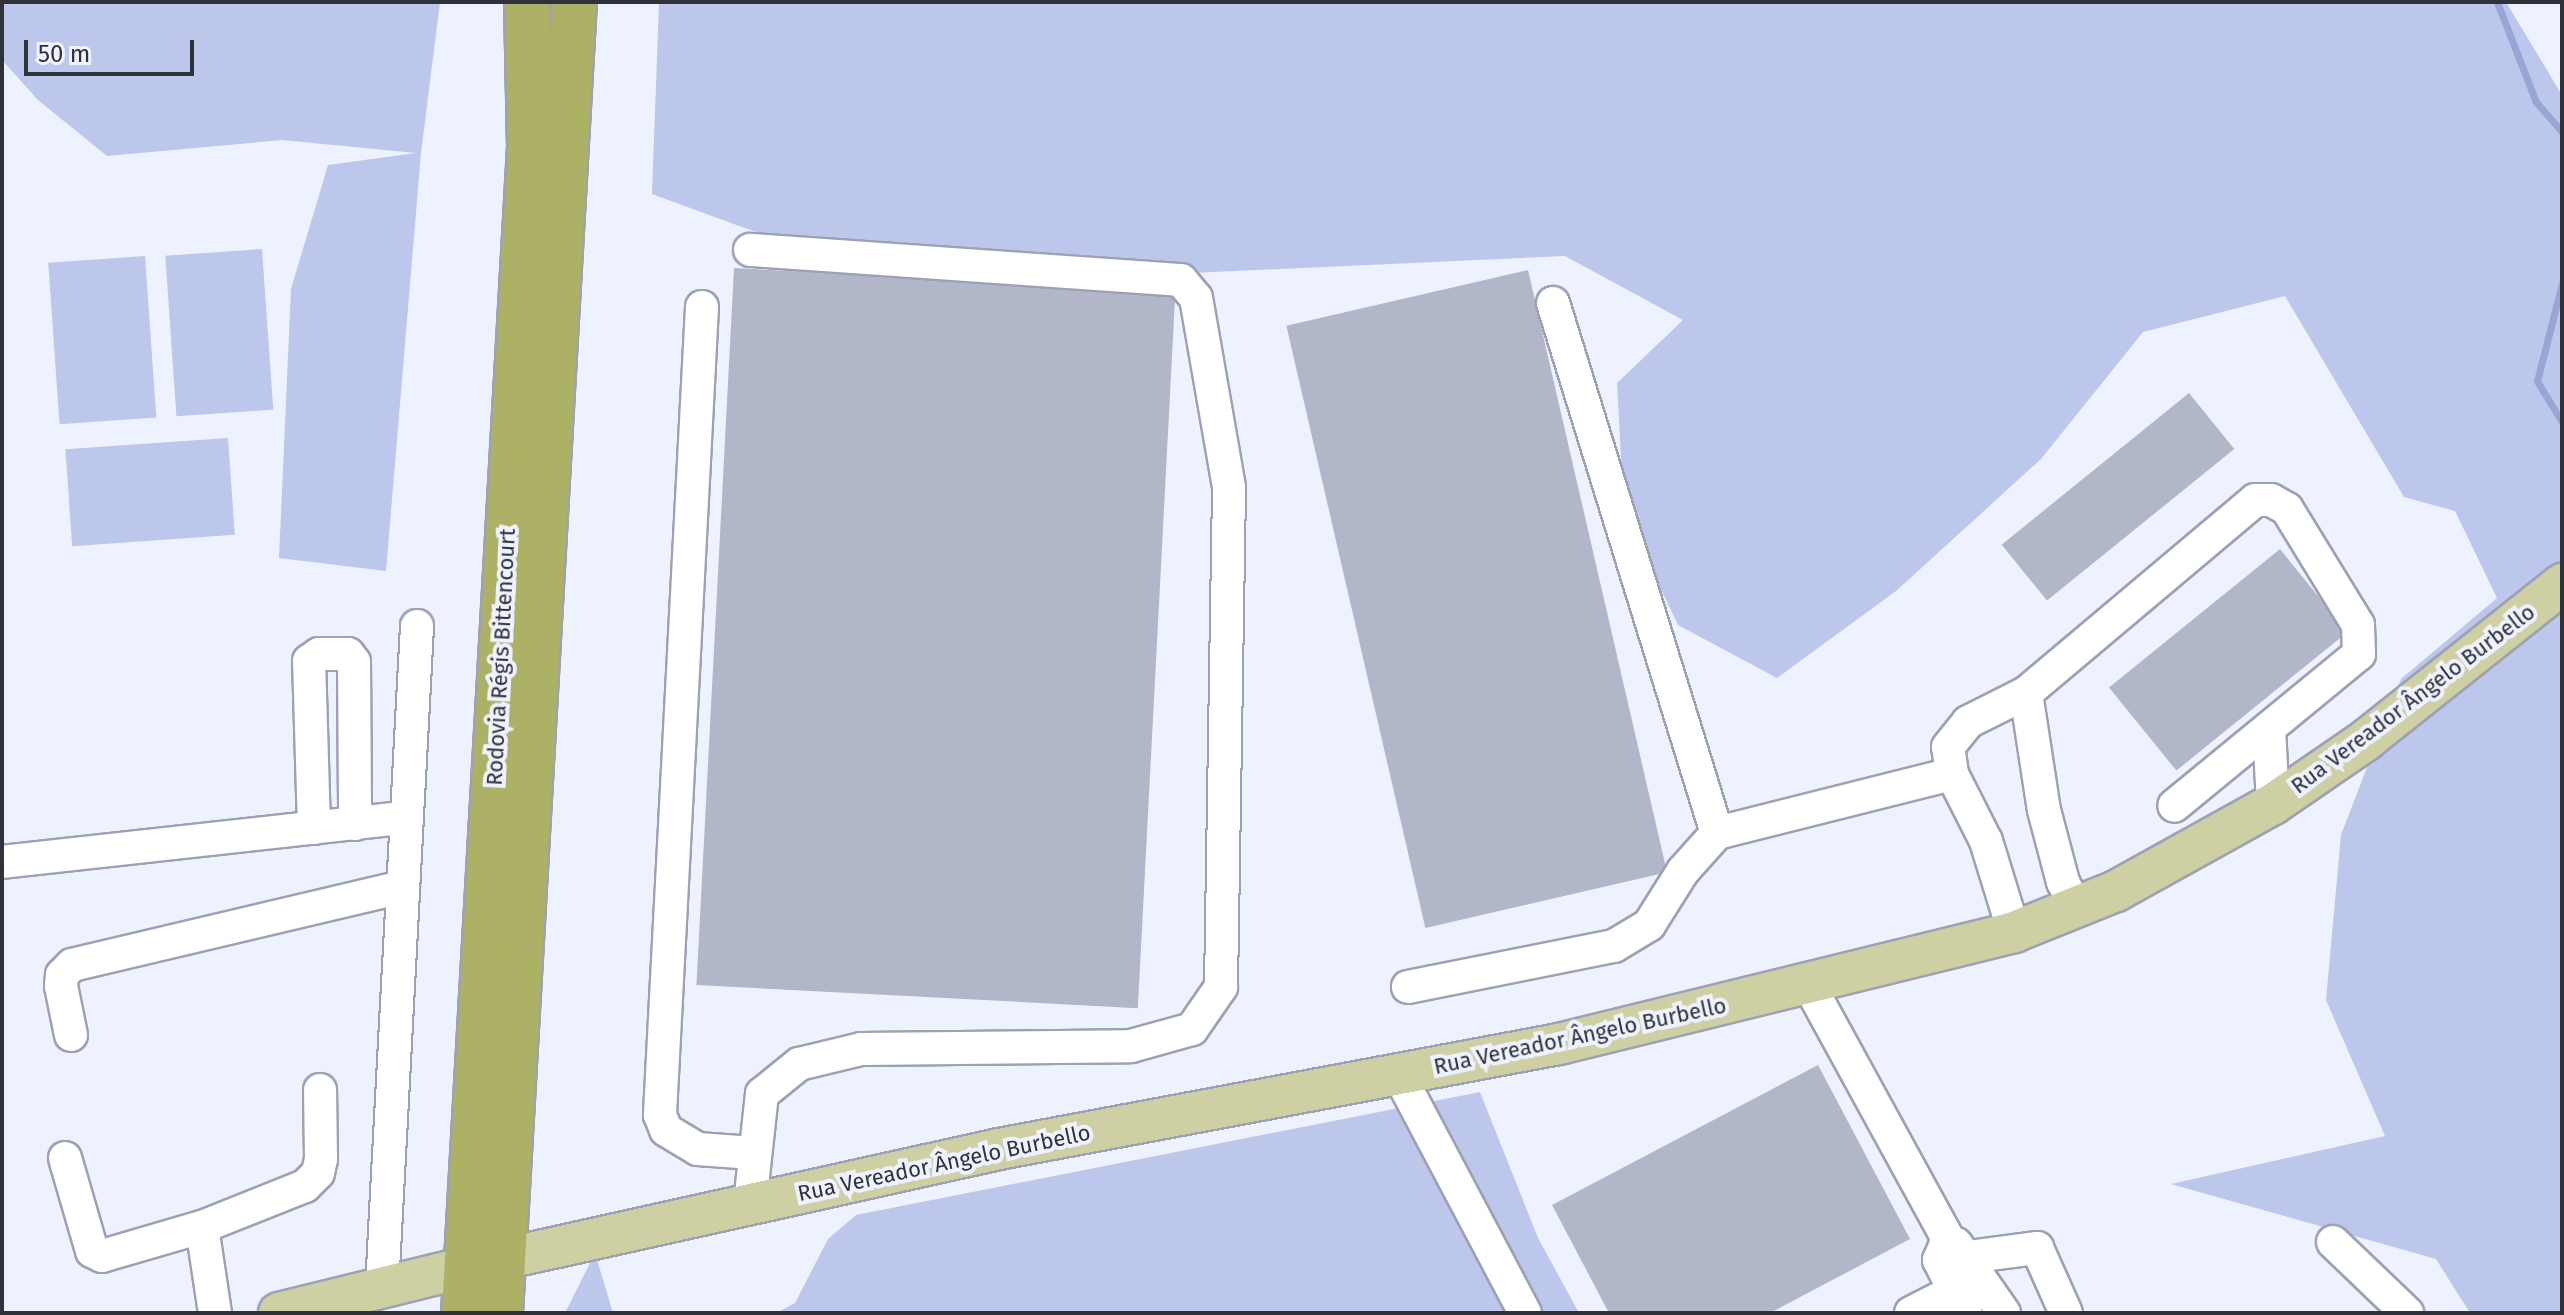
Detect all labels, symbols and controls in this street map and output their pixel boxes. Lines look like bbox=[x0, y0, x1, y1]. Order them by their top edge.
scale bar bbox=[28, 24, 198, 74]
text: 50 m bbox=[38, 40, 90, 68]
street label: Rodovia Régis Bittencourt bbox=[481, 528, 521, 786]
street label: Rua Vereador Ângelo Burbello bbox=[2286, 599, 2540, 799]
street label: Rua Vereador Ângelo Burbello bbox=[1431, 992, 1729, 1080]
street label: Rua Vereador Ângelo Burbello bbox=[795, 1119, 1093, 1207]

